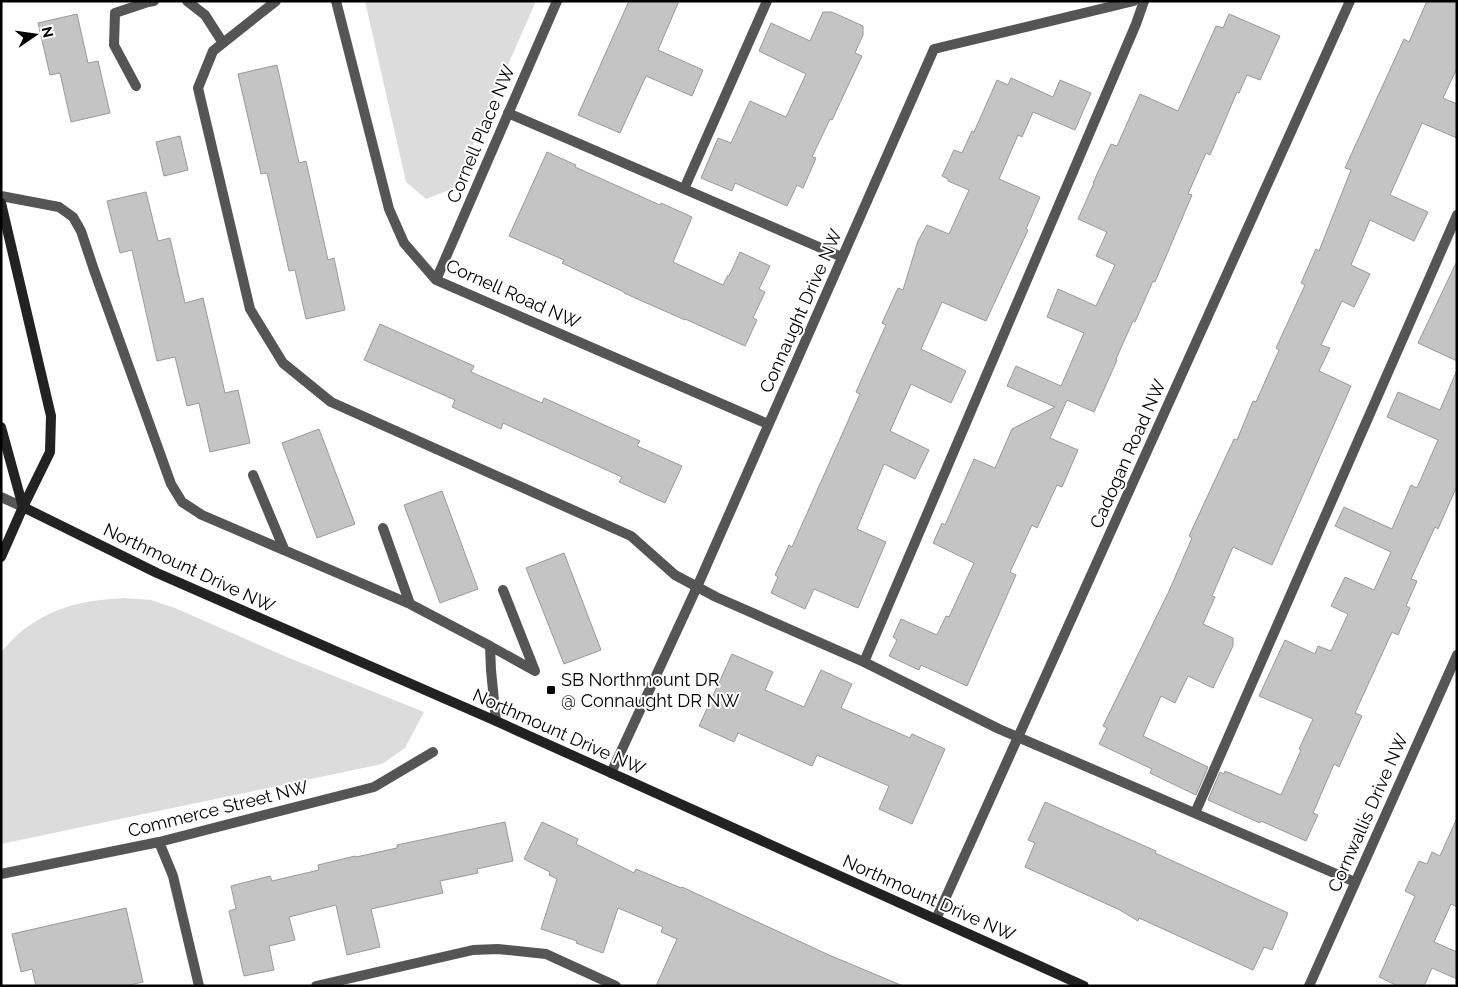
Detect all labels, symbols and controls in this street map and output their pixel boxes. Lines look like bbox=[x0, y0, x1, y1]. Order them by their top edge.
north arrow bbox=[10, 10, 60, 60]
text: N bbox=[39, 25, 57, 39]
street label: Cornell Place NW bbox=[442, 62, 519, 206]
street label: Connaught Drive NW bbox=[755, 226, 846, 396]
street label: Cornell Road NW bbox=[443, 255, 584, 333]
street label: Cadogan Road NW bbox=[1085, 376, 1170, 531]
street label: Northmount Drive NW bbox=[100, 519, 278, 617]
place label: SB Northmount DR @ Connaught DR NW bbox=[561, 669, 739, 711]
street label: Northmount Drive NW bbox=[470, 684, 649, 779]
marker: SB Northmount DR @ Connaught DR NW bbox=[545, 684, 557, 696]
street label: Cornwallis Drive NW bbox=[1323, 730, 1412, 895]
street label: Commerce Street NW bbox=[126, 776, 310, 841]
street label: Northmount Drive NW bbox=[840, 850, 1019, 945]

